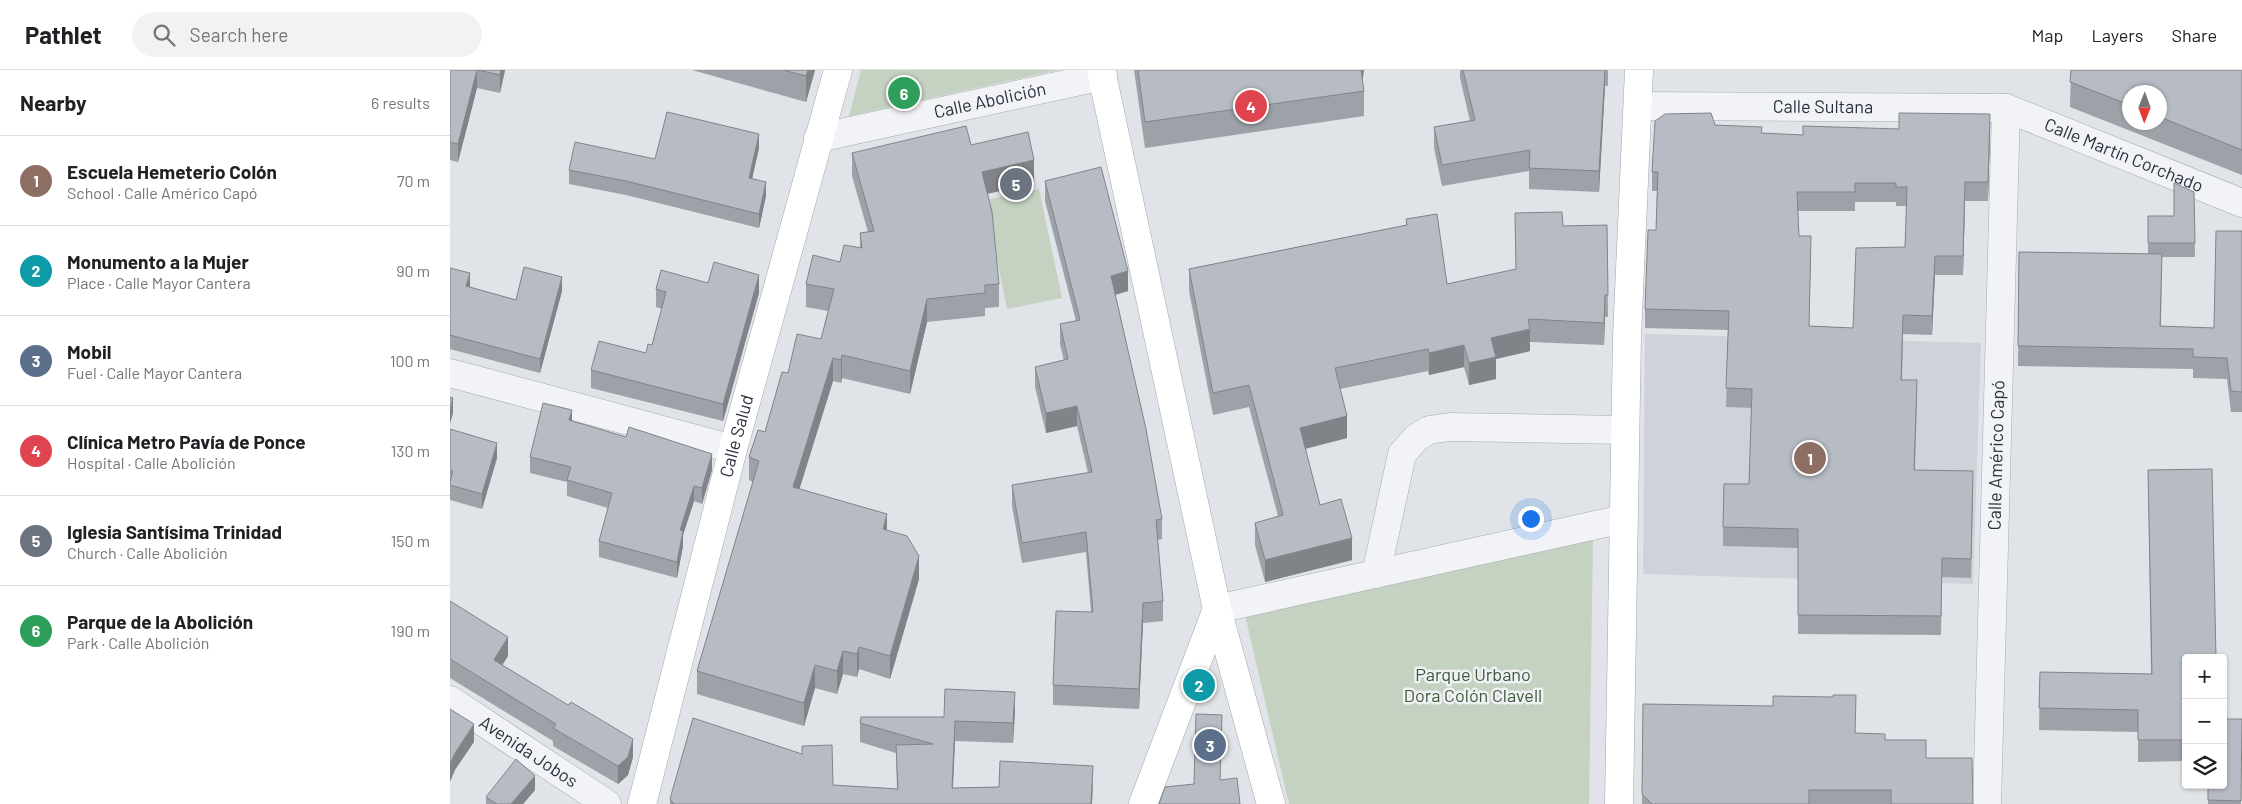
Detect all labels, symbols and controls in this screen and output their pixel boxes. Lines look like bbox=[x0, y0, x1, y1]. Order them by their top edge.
search box bbox=[132, 12, 482, 57]
text: Pathlet bbox=[25, 20, 102, 49]
icon: search bbox=[150, 21, 178, 49]
text: Search here bbox=[190, 23, 288, 46]
text: Map bbox=[2031, 24, 2063, 46]
text: Layers bbox=[2091, 24, 2144, 46]
text: Share bbox=[2172, 24, 2217, 46]
pin: 6 bbox=[888, 74, 920, 112]
street label: Calle Abolición bbox=[932, 77, 1048, 122]
north arrow bbox=[2122, 85, 2167, 130]
pin: 4 bbox=[1235, 87, 1267, 125]
text: Nearby bbox=[20, 90, 86, 115]
text: 6 results bbox=[371, 93, 430, 112]
street label: Calle Sultana bbox=[1773, 95, 1873, 117]
street label: Calle Martín Corchado bbox=[2042, 113, 2207, 196]
text: Escuela Hemeterio Colón bbox=[67, 160, 277, 183]
pin: 5 bbox=[1000, 165, 1032, 203]
text: 1 bbox=[33, 171, 39, 190]
text: 70 m bbox=[397, 171, 430, 190]
text: School · Calle Américo Capó bbox=[67, 183, 257, 202]
text: Monumento a la Mujer bbox=[67, 250, 249, 273]
text: 2 bbox=[32, 261, 40, 280]
text: 90 m bbox=[396, 261, 430, 280]
text: Place · Calle Mayor Cantera bbox=[67, 273, 251, 292]
text: Mobil bbox=[67, 340, 111, 363]
text: 3 bbox=[32, 351, 40, 370]
text: 100 m bbox=[390, 351, 430, 370]
text: Fuel · Calle Mayor Cantera bbox=[67, 363, 242, 382]
street label: Calle Américo Capó bbox=[1982, 380, 2009, 530]
street label: Calle Salud bbox=[714, 392, 758, 479]
text: Clínica Metro Pavía de Ponce bbox=[67, 430, 306, 453]
pin: 1 bbox=[1794, 439, 1826, 477]
text: 4 bbox=[31, 441, 41, 460]
text: 130 m bbox=[391, 441, 430, 460]
text: Hospital · Calle Abolición bbox=[67, 453, 236, 472]
your location bbox=[1518, 506, 1544, 532]
text: Iglesia Santísima Trinidad bbox=[67, 520, 282, 543]
text: 5 bbox=[32, 531, 40, 550]
text: 150 m bbox=[391, 531, 430, 550]
text: Church · Calle Abolición bbox=[67, 543, 228, 562]
text: Parque de la Abolición bbox=[67, 610, 253, 633]
text: 6 bbox=[32, 621, 40, 640]
text: 190 m bbox=[391, 621, 430, 640]
text: Park · Calle Abolición bbox=[67, 633, 209, 652]
map controls bbox=[2182, 654, 2227, 789]
button: + bbox=[2182, 654, 2227, 699]
park label: Parque Urbano Dora Colón Clavell bbox=[1404, 663, 1542, 706]
pin: 2 bbox=[1183, 666, 1215, 704]
button: − bbox=[2182, 699, 2227, 744]
street label: Avenida Jobos bbox=[475, 711, 582, 792]
pin: 3 bbox=[1194, 726, 1226, 764]
button: layers bbox=[2182, 744, 2227, 789]

